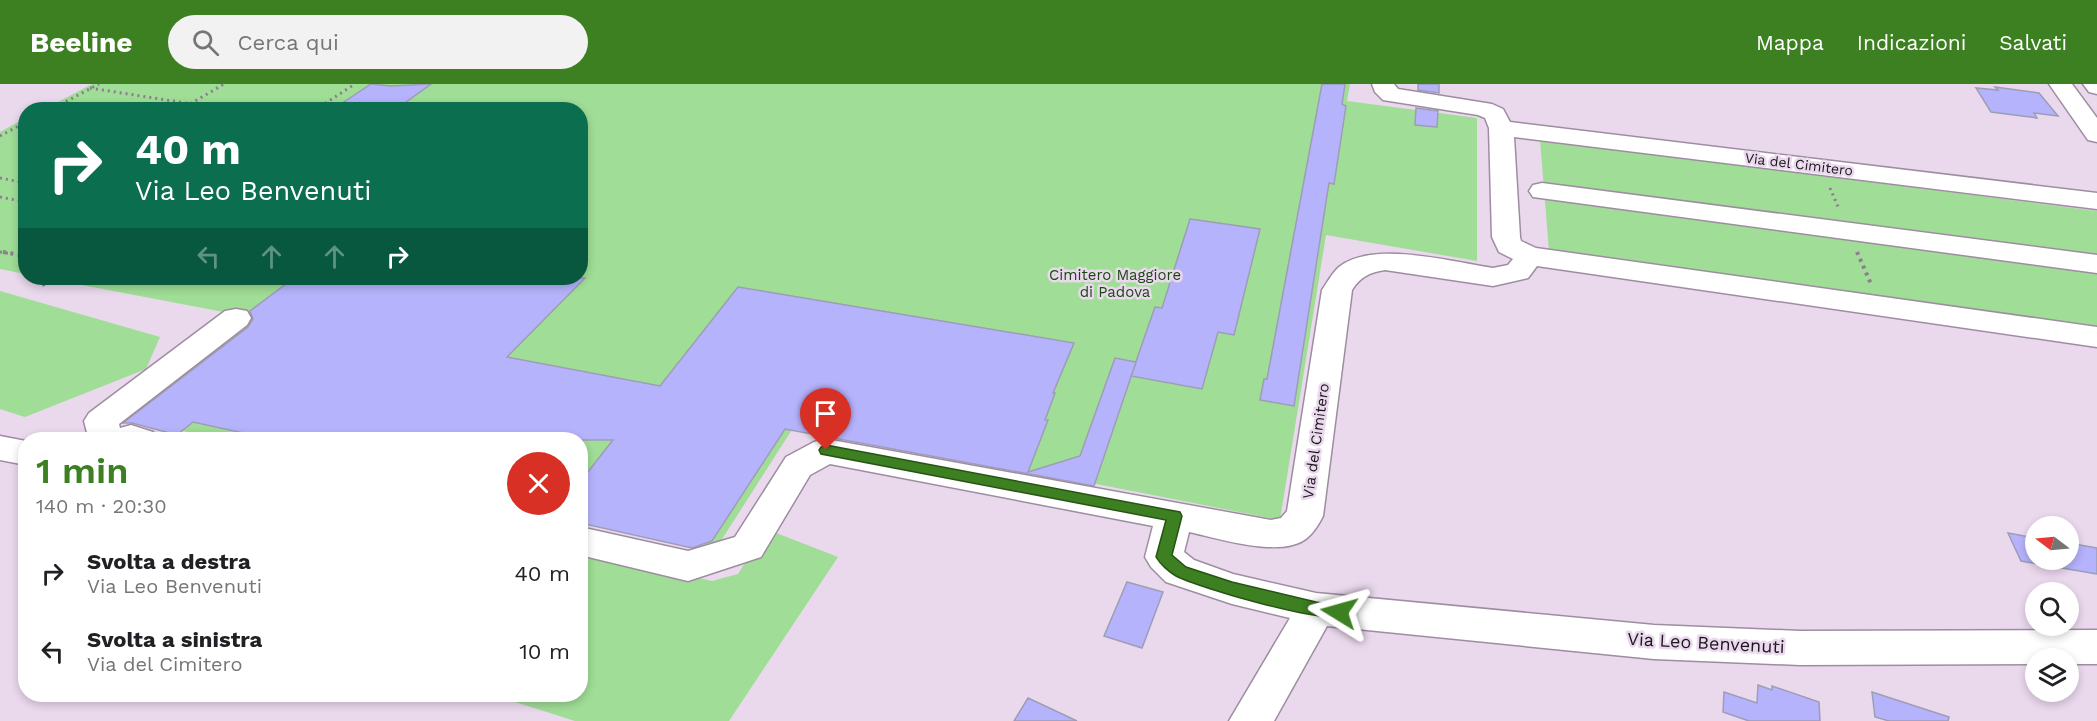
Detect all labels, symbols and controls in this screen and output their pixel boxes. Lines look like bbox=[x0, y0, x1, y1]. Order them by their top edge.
search box bbox=[168, 15, 588, 69]
text: Beeline bbox=[30, 26, 132, 59]
icon: search bbox=[189, 26, 222, 59]
text: Cerca qui bbox=[237, 30, 339, 55]
text: Mappa bbox=[1756, 30, 1824, 55]
text: Indicazioni bbox=[1857, 30, 1966, 55]
text: Salvati bbox=[1999, 30, 2067, 55]
text: 40 m bbox=[135, 125, 241, 174]
icon: right bbox=[36, 126, 114, 204]
street label: Via del Cimitero bbox=[1744, 149, 1854, 179]
text: Via Leo Benvenuti bbox=[135, 175, 371, 207]
icon: left bbox=[192, 240, 225, 273]
icon: ahead bbox=[255, 240, 288, 273]
icon: ahead bbox=[318, 240, 351, 273]
icon: right bbox=[381, 240, 414, 273]
park label: Cimitero Maggiore di Padova bbox=[1049, 266, 1181, 301]
street label: Via del Cimitero bbox=[1299, 382, 1333, 500]
pin bbox=[800, 388, 851, 450]
icon: arrive bbox=[809, 397, 842, 430]
text: 1 min bbox=[36, 450, 128, 492]
button: close bbox=[507, 452, 570, 515]
text: 140 m · 20:30 bbox=[36, 494, 167, 518]
north arrow bbox=[2025, 516, 2079, 570]
map controls bbox=[2025, 516, 2079, 702]
text: Svolta a destra bbox=[87, 549, 251, 574]
icon: right bbox=[36, 557, 69, 590]
text: 40 m bbox=[514, 561, 570, 586]
text: Via Leo Benvenuti bbox=[87, 574, 262, 598]
position arrow bbox=[1307, 580, 1371, 644]
button: search bbox=[2025, 582, 2079, 636]
text: Svolta a sinistra bbox=[87, 627, 262, 652]
street label: Via Leo Benvenuti bbox=[1627, 628, 1785, 657]
icon: left bbox=[36, 635, 69, 668]
text: 10 m bbox=[519, 639, 570, 664]
button: layers bbox=[2025, 648, 2079, 702]
text: Via del Cimitero bbox=[87, 652, 242, 676]

